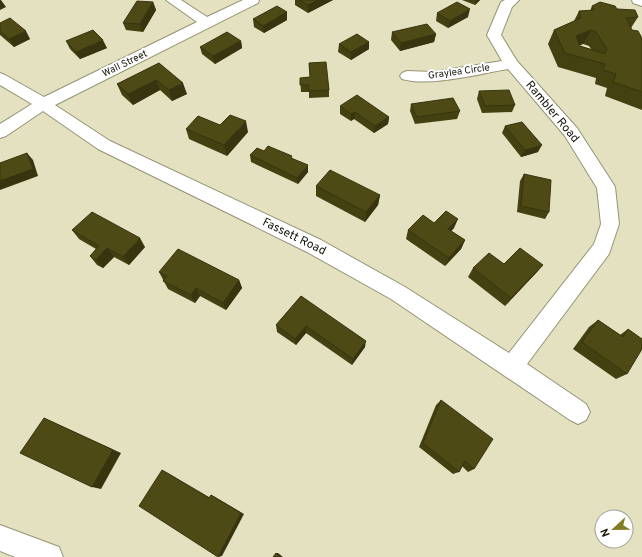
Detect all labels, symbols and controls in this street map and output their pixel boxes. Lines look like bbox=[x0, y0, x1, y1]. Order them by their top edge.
street label: Wall Street bbox=[100, 47, 150, 80]
street label: Graylea Circle bbox=[427, 61, 491, 83]
street label: Rambler Road bbox=[521, 78, 583, 146]
street label: Fassett Road bbox=[259, 215, 329, 259]
north arrow bbox=[594, 509, 634, 549]
text: N bbox=[598, 526, 614, 539]

